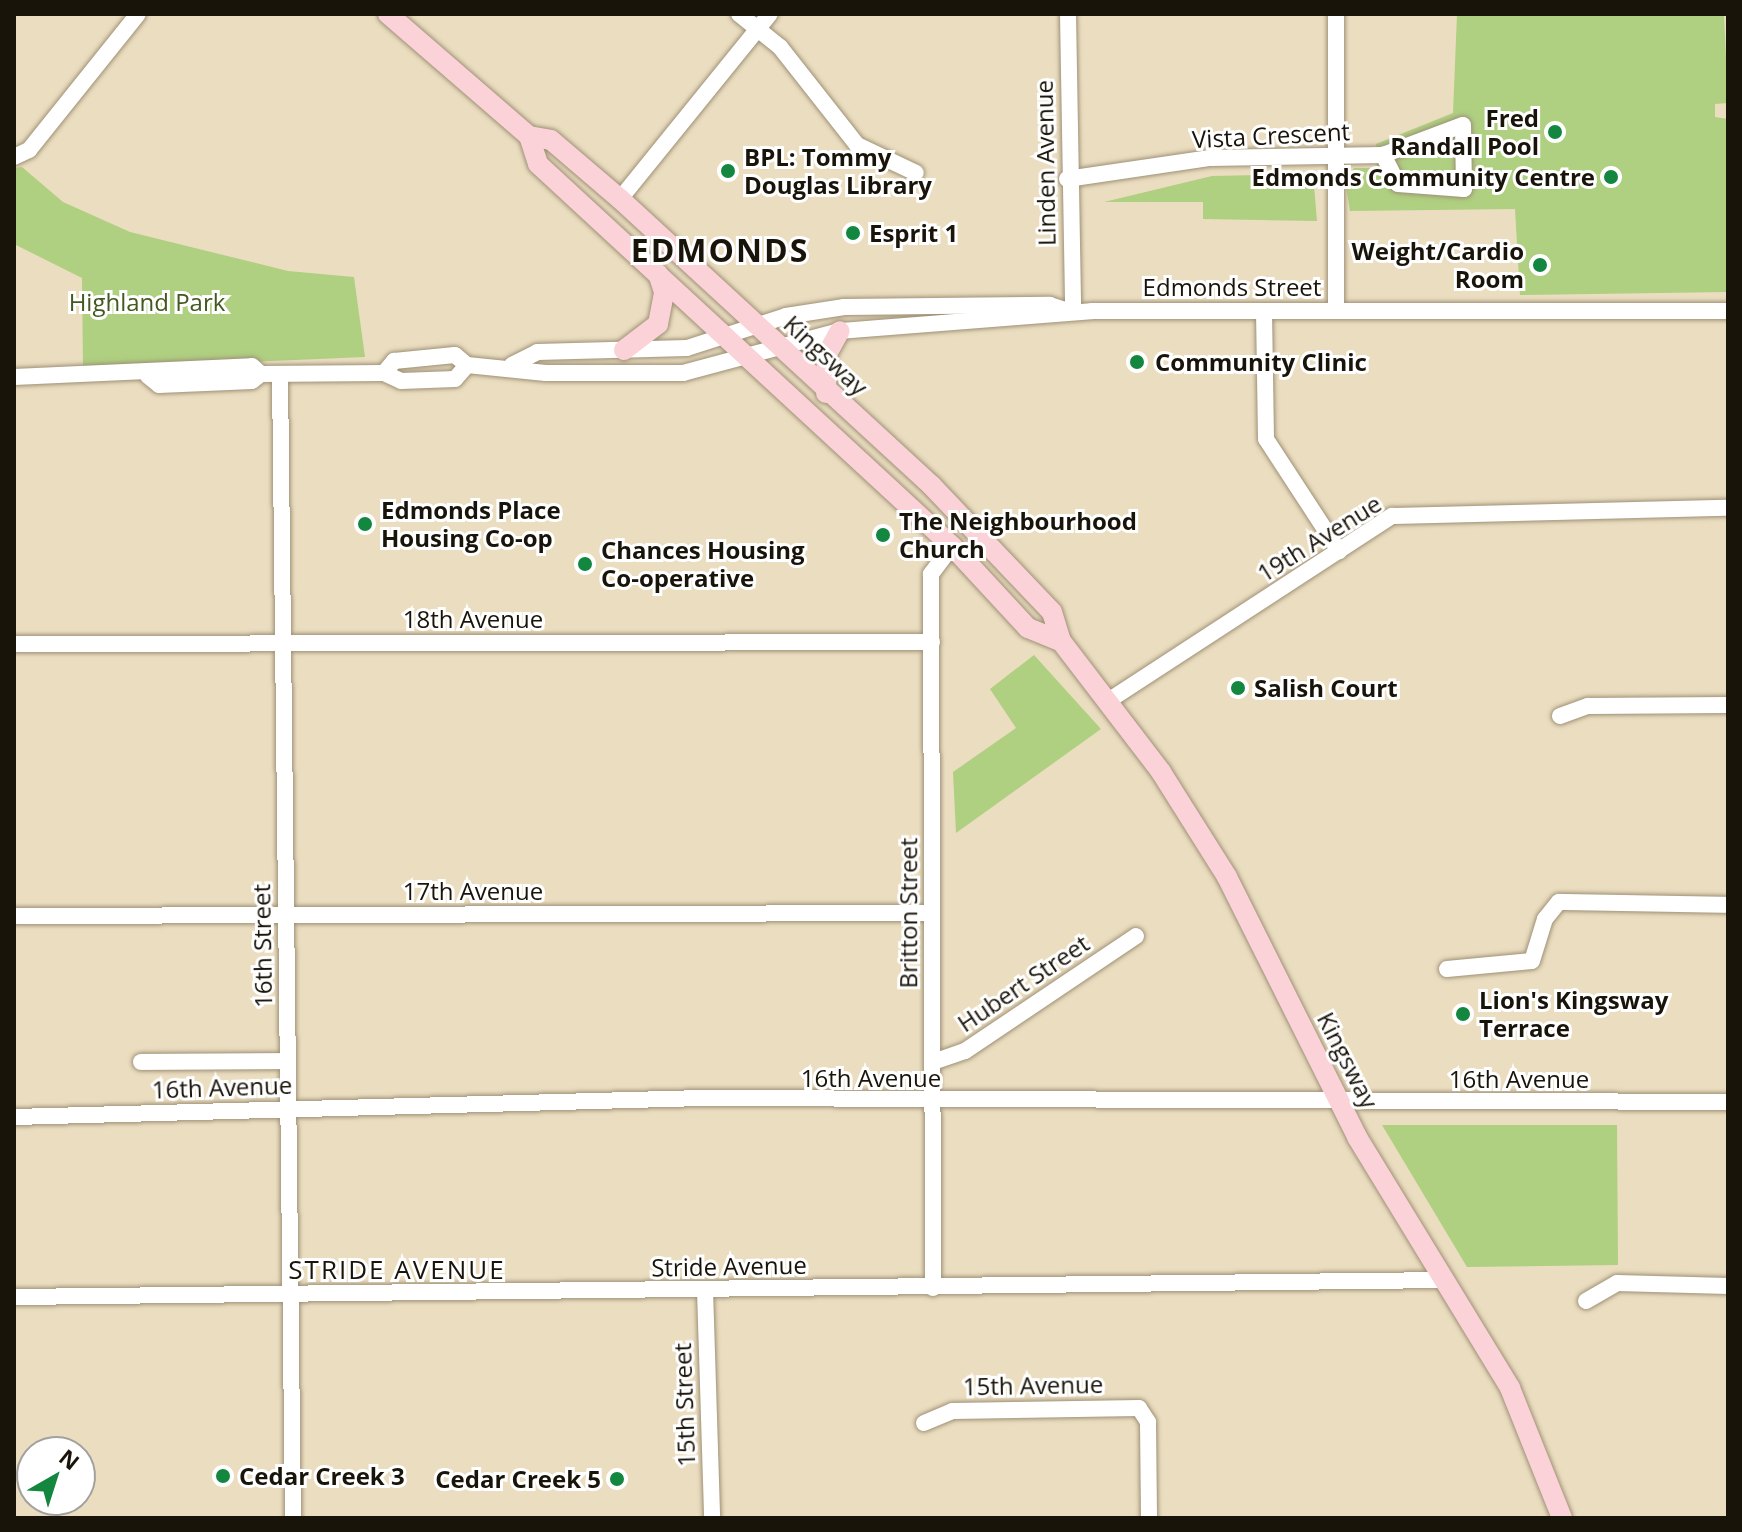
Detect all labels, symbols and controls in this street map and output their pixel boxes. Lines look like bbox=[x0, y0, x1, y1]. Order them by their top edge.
street label: Linden Avenue bbox=[1029, 80, 1061, 246]
place label: Fred Randall Pool bbox=[1390, 104, 1539, 160]
street label: Vista Crescent bbox=[1191, 116, 1351, 154]
marker: Fred Randall Pool bbox=[1546, 123, 1564, 141]
place label: BPL: Tommy Douglas Library bbox=[744, 143, 932, 199]
marker: BPL: Tommy Douglas Library bbox=[719, 162, 737, 180]
place label: Edmonds Community Centre bbox=[1252, 163, 1595, 191]
marker: Edmonds Community Centre bbox=[1602, 168, 1620, 186]
place label: Esprit 1 bbox=[869, 219, 958, 247]
marker: Esprit 1 bbox=[844, 224, 862, 242]
district label: EDMONDS bbox=[631, 231, 809, 269]
place label: Weight/Cardio Room bbox=[1352, 237, 1524, 293]
marker: Weight/Cardio Room bbox=[1531, 256, 1549, 274]
street label: Edmonds Street bbox=[1143, 273, 1321, 301]
park label: Highland Park bbox=[69, 288, 225, 316]
street label: Kingsway bbox=[778, 309, 874, 401]
place label: Community Clinic bbox=[1155, 348, 1367, 376]
marker: Community Clinic bbox=[1126, 351, 1148, 373]
street label: 19th Avenue bbox=[1252, 489, 1386, 587]
place label: Edmonds Place Housing Co-op bbox=[381, 496, 561, 552]
place label: The Neighbourhood Church bbox=[899, 507, 1137, 563]
marker: Edmonds Place Housing Co-op bbox=[356, 515, 374, 533]
marker: The Neighbourhood Church bbox=[874, 526, 892, 544]
place label: Chances Housing Co-operative bbox=[601, 536, 805, 592]
marker: Chances Housing Co-operative bbox=[576, 555, 594, 573]
street label: 18th Avenue bbox=[403, 605, 543, 633]
place label: Salish Court bbox=[1254, 674, 1398, 702]
marker: Salish Court bbox=[1229, 679, 1247, 697]
street label: Britton Street bbox=[894, 838, 922, 988]
street label: 17th Avenue bbox=[403, 877, 543, 905]
street label: 16th Street bbox=[247, 884, 277, 1008]
street label: Hubert Street bbox=[952, 929, 1094, 1037]
place label: Lion's Kingsway Terrace bbox=[1479, 986, 1668, 1042]
marker: Lion's Kingsway Terrace bbox=[1454, 1005, 1472, 1023]
street label: Kingsway bbox=[1312, 1007, 1384, 1113]
street label: 16th Avenue bbox=[801, 1064, 941, 1092]
street label: 16th Avenue bbox=[1449, 1065, 1589, 1093]
street label: 16th Avenue bbox=[151, 1070, 293, 1104]
street label: Stride Avenue bbox=[651, 1250, 807, 1282]
district label: STRIDE AVENUE bbox=[288, 1254, 506, 1286]
street label: 15th Street bbox=[667, 1343, 701, 1467]
street label: 15th Avenue bbox=[963, 1369, 1103, 1401]
north arrow bbox=[16, 1436, 96, 1516]
text: N bbox=[53, 1442, 86, 1476]
place label: Cedar Creek 3 bbox=[239, 1462, 405, 1490]
place label: Cedar Creek 5 bbox=[435, 1465, 601, 1493]
marker: Cedar Creek 3 bbox=[214, 1467, 232, 1485]
marker: Cedar Creek 5 bbox=[608, 1470, 626, 1488]

